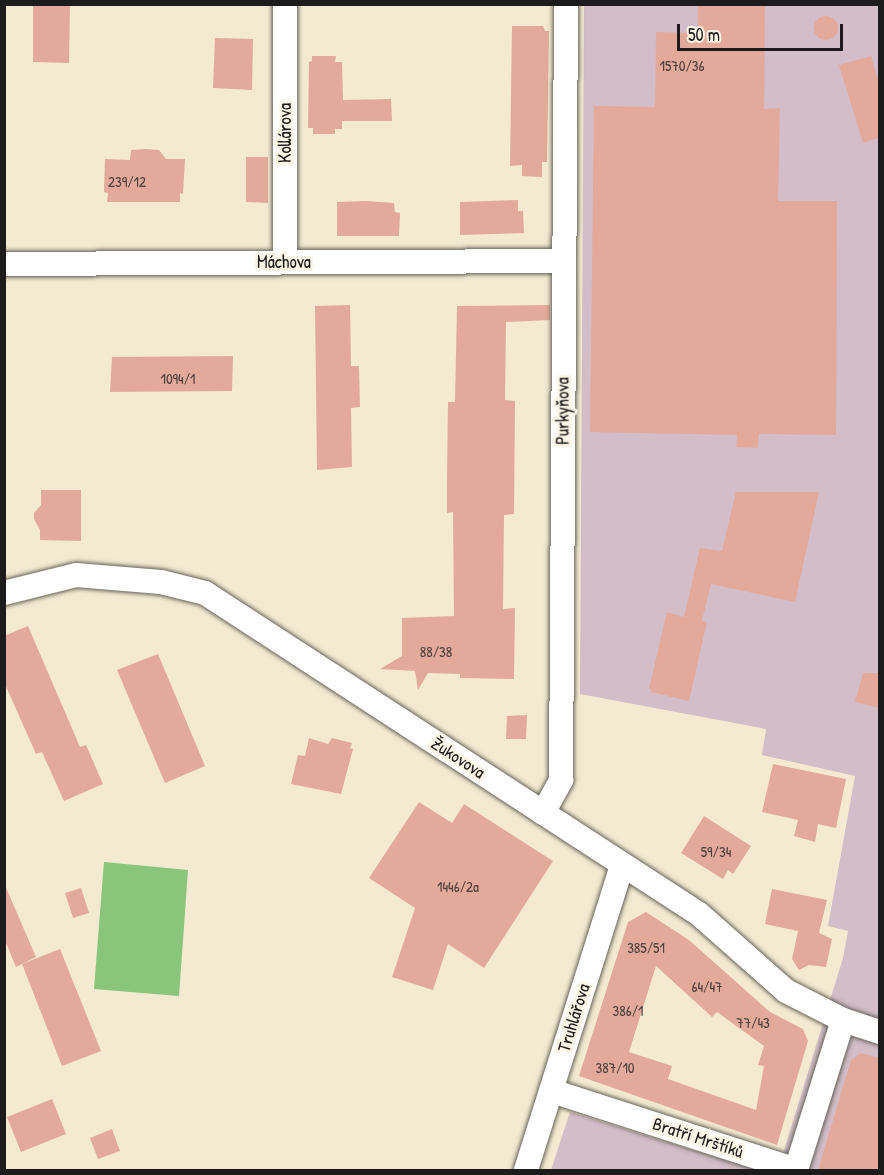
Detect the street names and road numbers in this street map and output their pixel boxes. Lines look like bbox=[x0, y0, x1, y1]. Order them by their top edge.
street label: Kollárova bbox=[274, 103, 296, 163]
street label: Máchova bbox=[257, 251, 311, 273]
street label: Purkyňova bbox=[552, 377, 574, 445]
street label: Žukovova bbox=[427, 733, 489, 783]
street label: Truhlářova bbox=[553, 981, 595, 1055]
street label: Bratří Mrštíků bbox=[650, 1113, 746, 1163]

